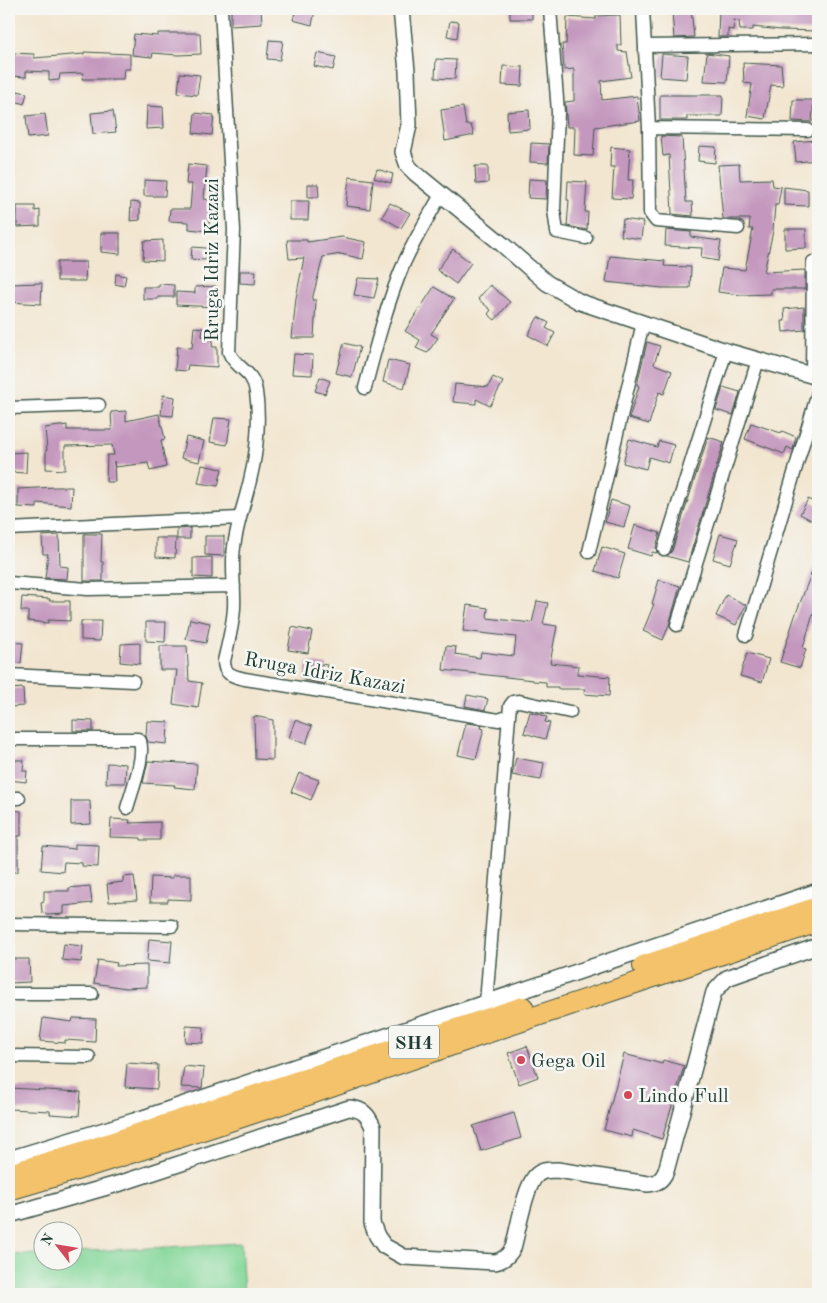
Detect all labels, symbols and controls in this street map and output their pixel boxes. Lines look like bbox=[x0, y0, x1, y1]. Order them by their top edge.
street label: Rruga Idriz Kazazi bbox=[203, 178, 223, 342]
street label: Rruga Idriz Kazazi bbox=[242, 650, 407, 698]
road number: SH4 bbox=[389, 1026, 439, 1058]
place label: Gega Oil bbox=[531, 1052, 606, 1072]
marker: Gega Oil bbox=[515, 1054, 527, 1066]
place label: Lindo Full bbox=[638, 1087, 729, 1107]
marker: Lindo Full bbox=[622, 1089, 634, 1101]
north arrow bbox=[32, 1220, 82, 1270]
text: N bbox=[39, 1231, 57, 1248]

